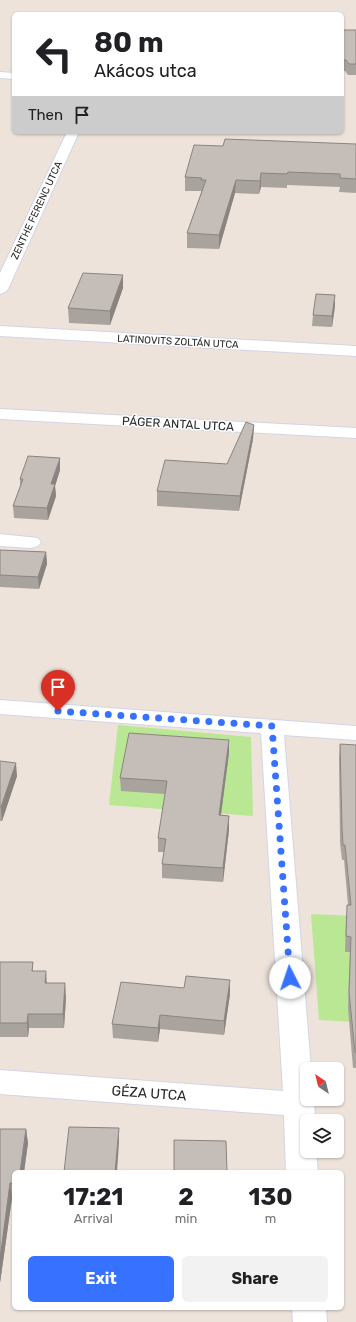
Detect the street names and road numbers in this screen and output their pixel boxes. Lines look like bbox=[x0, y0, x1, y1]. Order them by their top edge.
street label: ZENTHE FERENC UTCA bbox=[9, 159, 65, 261]
street label: LATINOVITS ZOLTÁN UTCA bbox=[117, 333, 239, 351]
street label: PÁGER ANTAL UTCA bbox=[122, 414, 234, 434]
street label: GÉZA UTCA bbox=[111, 1081, 188, 1105]

